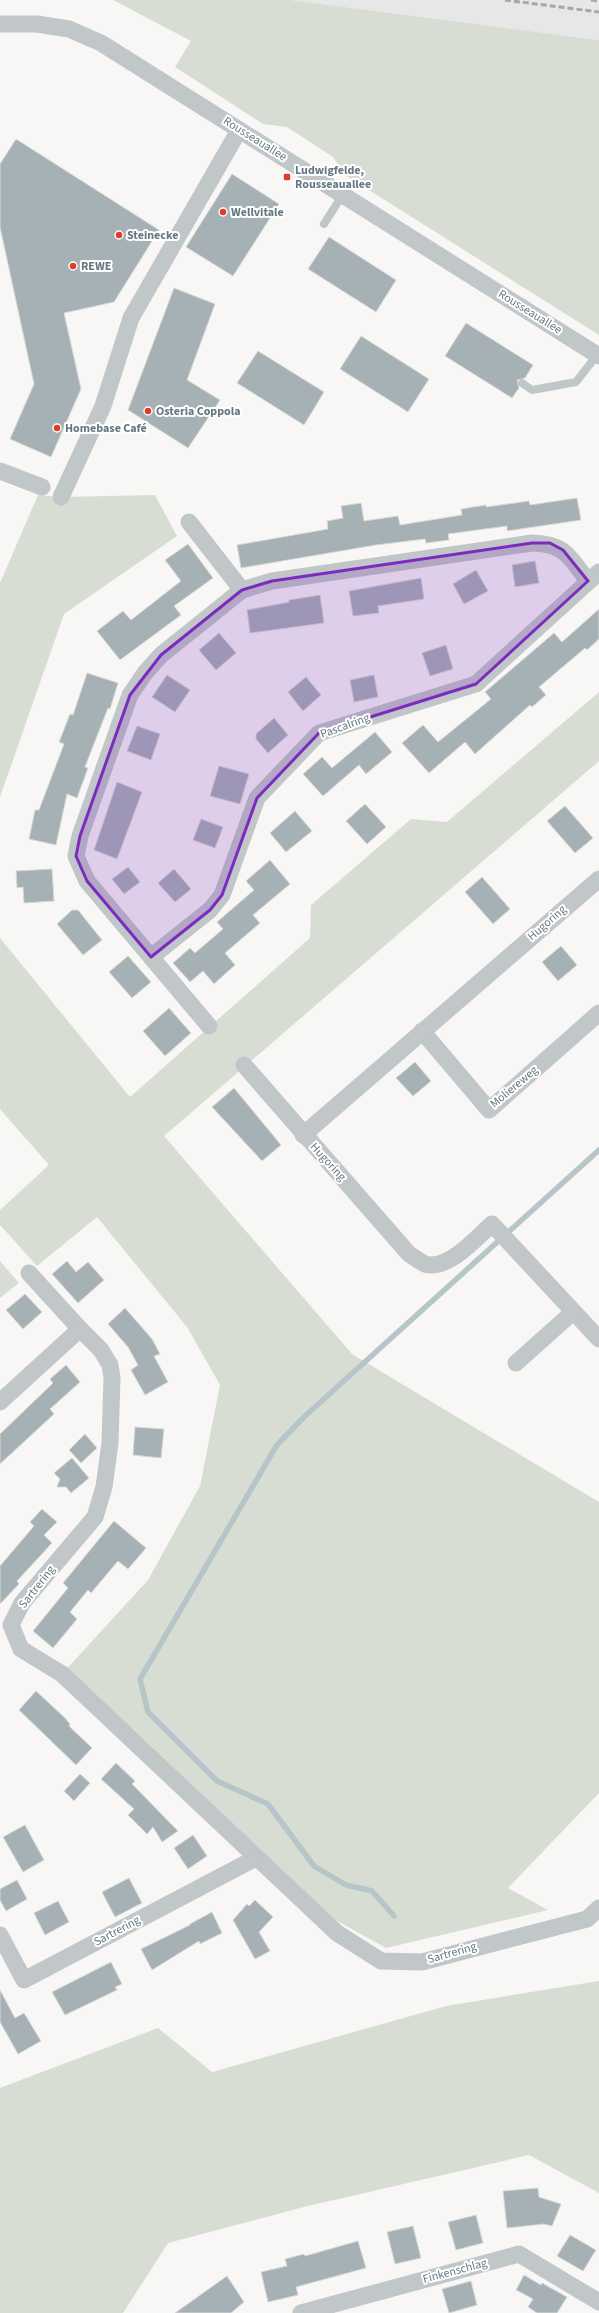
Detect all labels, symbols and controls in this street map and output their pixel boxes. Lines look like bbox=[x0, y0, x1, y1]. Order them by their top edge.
street label: Rousseauallee bbox=[220, 113, 290, 165]
place label: Ludwigfelde, Rousseauallee bbox=[295, 162, 371, 193]
marker: Ludwigfelde, Rousseauallee bbox=[282, 172, 292, 182]
place label: Wellvitale bbox=[231, 204, 284, 221]
marker: Wellvitale bbox=[218, 207, 228, 217]
place label: Steinecke bbox=[127, 227, 178, 244]
marker: Steinecke bbox=[114, 230, 124, 240]
place label: REWE bbox=[81, 258, 111, 275]
marker: REWE bbox=[68, 261, 78, 271]
street label: Rousseauallee bbox=[495, 286, 565, 338]
place label: Osteria Coppola bbox=[156, 403, 241, 420]
marker: Osteria Coppola bbox=[143, 406, 153, 416]
place label: Homebase Café bbox=[65, 420, 147, 437]
marker: Homebase Café bbox=[52, 423, 62, 433]
street label: Pascalring bbox=[318, 709, 372, 743]
street label: Hugoring bbox=[524, 901, 570, 945]
street label: Moliereweg bbox=[486, 1062, 542, 1112]
street label: Hugoring bbox=[306, 1139, 350, 1185]
street label: Sartrering bbox=[15, 1562, 59, 1612]
street label: Sartrering bbox=[91, 1912, 143, 1950]
street label: Sartrering bbox=[425, 1938, 479, 1968]
street label: Finkenschlag bbox=[421, 2254, 489, 2288]

